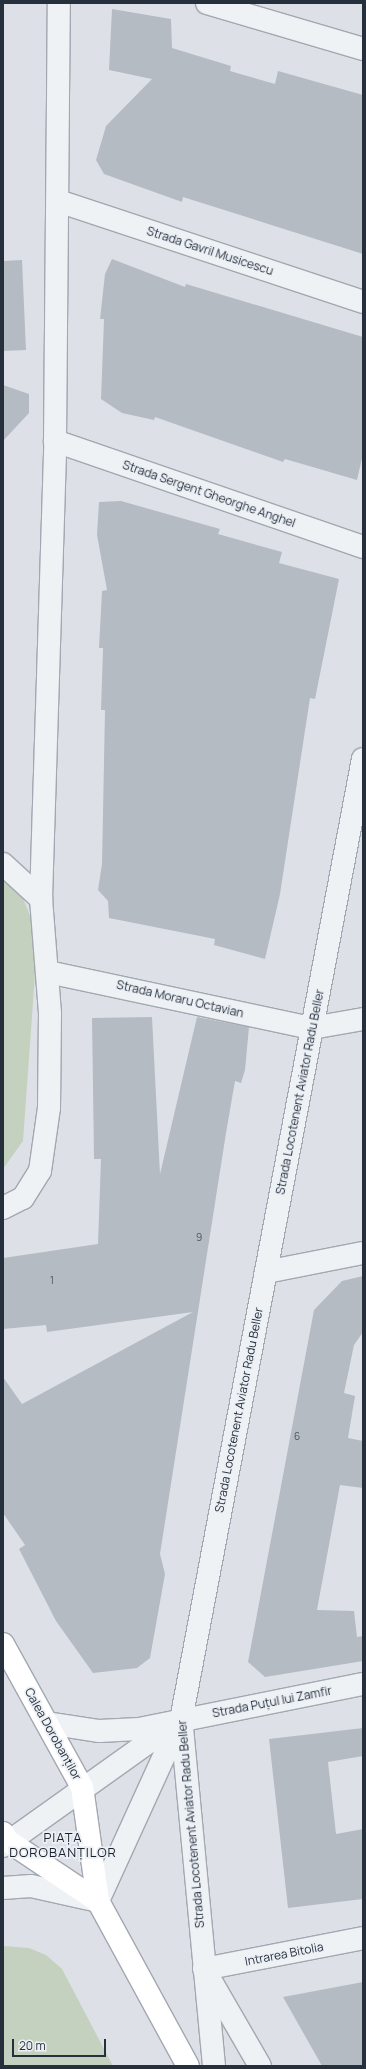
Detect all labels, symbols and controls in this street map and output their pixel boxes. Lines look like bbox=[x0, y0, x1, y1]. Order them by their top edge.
street label: Strada Gavril Musicescu bbox=[145, 224, 275, 278]
street label: Strada Sergent Gheorghe Anghel bbox=[121, 458, 297, 530]
street label: Strada Moraru Octavian bbox=[115, 977, 245, 1021]
street label: Strada Locotenent Aviator Radu Beller bbox=[273, 988, 327, 1196]
house number: 9 bbox=[196, 1232, 202, 1244]
house number: 1 bbox=[50, 1275, 54, 1287]
street label: Strada Locotenent Aviator Radu Beller bbox=[212, 1306, 266, 1514]
house number: 6 bbox=[294, 1431, 300, 1443]
street label: Strada Puțul lui Zamfir bbox=[211, 1683, 333, 1721]
street label: Calea Dorobanților bbox=[22, 1685, 84, 1783]
street label: Strada Locotenent Aviator Radu Beller bbox=[175, 1719, 207, 1929]
district label: PIAȚA DOROBANȚILOR bbox=[9, 1830, 117, 1861]
street label: Intrarea Bitolia bbox=[243, 1939, 325, 1969]
scale bar bbox=[14, 2031, 108, 2057]
text: 20 m bbox=[19, 2037, 46, 2054]

